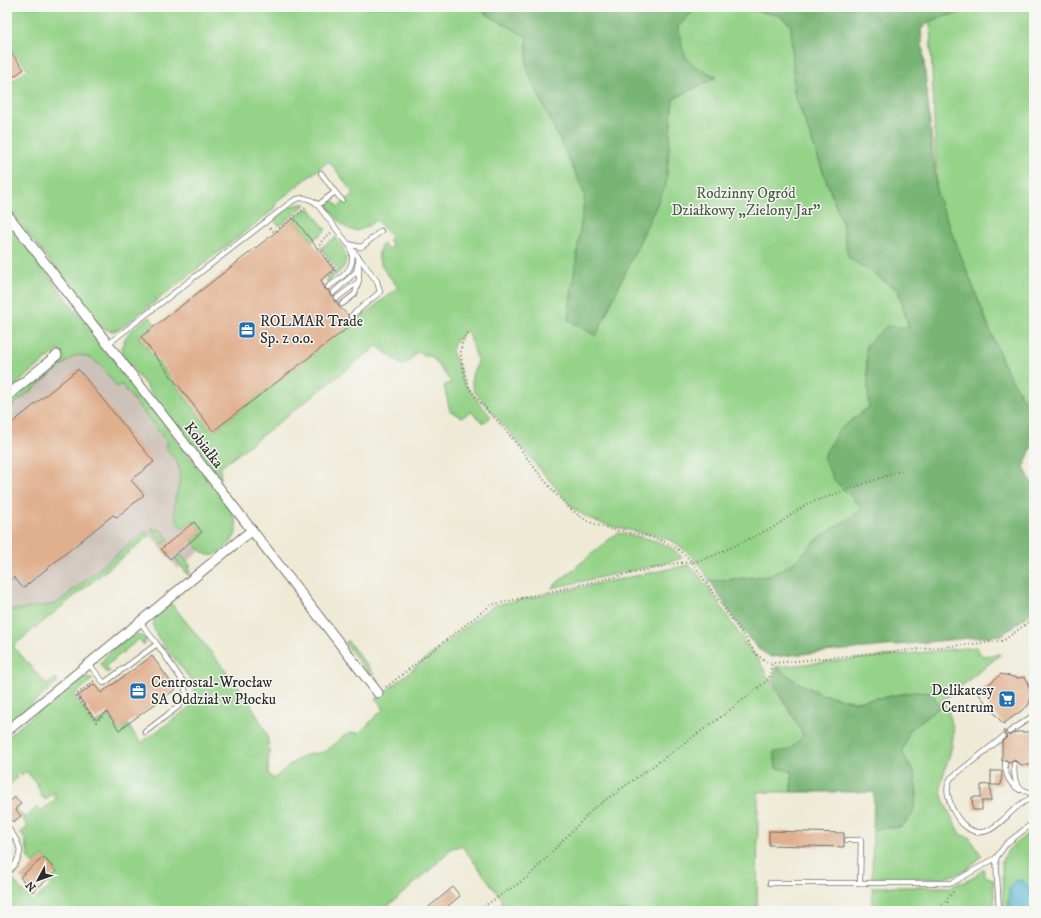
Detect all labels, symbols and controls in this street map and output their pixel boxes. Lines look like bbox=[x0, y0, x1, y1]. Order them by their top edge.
park label: Rodzinny Ogród Działkowy „Zielony Jar” bbox=[671, 184, 821, 220]
place label: ROLMAR Trade Sp. z o.o. bbox=[260, 312, 363, 348]
office icon: ROLMAR Trade Sp. z o.o. bbox=[237, 320, 257, 340]
street label: Kobiałka bbox=[180, 418, 228, 473]
place label: Centrostal-Wrocław SA Oddział w Płocku bbox=[151, 673, 276, 709]
office icon: Centrostal-Wrocław SA Oddział w Płocku bbox=[128, 681, 148, 701]
place label: Delikatesy Centrum bbox=[931, 681, 995, 717]
supermarket icon: Delikatesy Centrum bbox=[997, 689, 1017, 709]
north arrow bbox=[18, 860, 58, 900]
text: N bbox=[23, 878, 39, 894]

